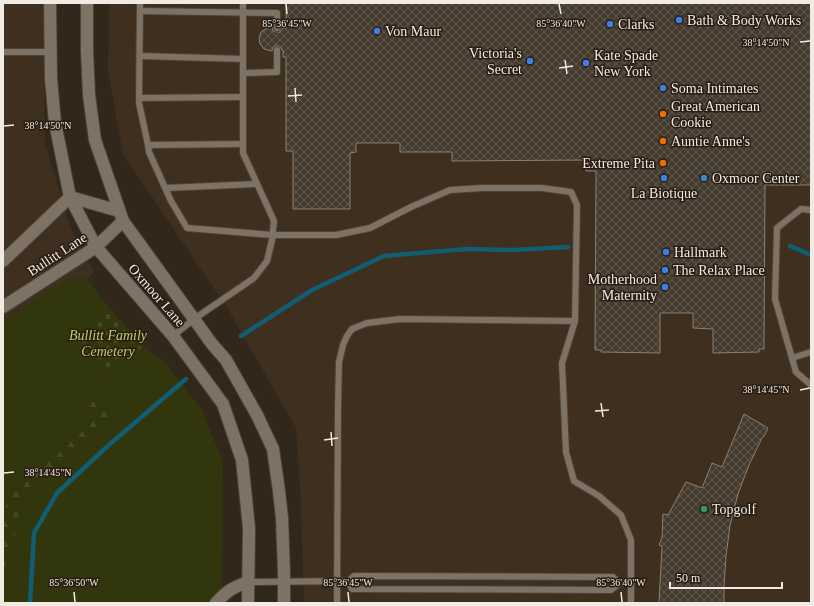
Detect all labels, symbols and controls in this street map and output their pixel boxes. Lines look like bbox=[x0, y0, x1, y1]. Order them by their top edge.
place label: Bath & Body Works bbox=[687, 13, 801, 28]
marker: Bath & Body Works bbox=[674, 15, 684, 25]
place label: Clarks bbox=[618, 17, 655, 32]
text: 85°36'45"W bbox=[262, 18, 312, 29]
text: 85°36'40"W bbox=[536, 18, 586, 29]
marker: Clarks bbox=[605, 19, 615, 29]
place label: Von Maur bbox=[385, 24, 441, 39]
marker: Von Maur bbox=[372, 26, 382, 36]
text: 38°14'50"N bbox=[742, 37, 790, 48]
place label: Victoria's Secret bbox=[469, 46, 522, 77]
place label: Kate Spade New York bbox=[594, 48, 658, 79]
marker: Victoria's Secret bbox=[525, 56, 535, 66]
marker: Kate Spade New York bbox=[581, 58, 591, 68]
place label: Soma Intimates bbox=[671, 81, 759, 96]
marker: Soma Intimates bbox=[658, 83, 668, 93]
place label: Great American Cookie bbox=[671, 99, 760, 130]
marker: Great American Cookie bbox=[658, 109, 668, 119]
text: 38°14'50"N bbox=[24, 120, 72, 131]
place label: Auntie Anne's bbox=[671, 134, 750, 149]
marker: Auntie Anne's bbox=[658, 136, 668, 146]
place label: Extreme Pita bbox=[582, 156, 656, 171]
marker: Extreme Pita bbox=[658, 158, 668, 168]
place label: Oxmoor Center bbox=[712, 171, 800, 186]
marker: La Biotique bbox=[659, 173, 669, 183]
marker: Oxmoor Center bbox=[699, 173, 709, 183]
place label: La Biotique bbox=[631, 186, 697, 201]
street label: Bullitt Lane bbox=[25, 230, 90, 279]
place label: Hallmark bbox=[674, 245, 727, 260]
marker: Hallmark bbox=[661, 247, 671, 257]
street label: Oxmoor Lane bbox=[125, 261, 188, 330]
place label: The Relax Place bbox=[673, 263, 765, 278]
marker: The Relax Place bbox=[660, 265, 670, 275]
place label: Motherhood Maternity bbox=[588, 272, 657, 303]
marker: Motherhood Maternity bbox=[660, 282, 670, 292]
park label: Bullitt Family Cemetery bbox=[69, 328, 148, 359]
text: 38°14'45"N bbox=[742, 384, 790, 395]
text: 38°14'45"N bbox=[24, 467, 72, 478]
place label: Topgolf bbox=[712, 502, 756, 517]
marker: Topgolf bbox=[699, 504, 709, 514]
scale bar bbox=[670, 564, 782, 590]
text: 50 m bbox=[676, 571, 701, 585]
text: 85°36'50"W bbox=[49, 577, 99, 588]
text: 85°36'45"W bbox=[323, 577, 373, 588]
text: 85°36'40"W bbox=[596, 577, 646, 588]

